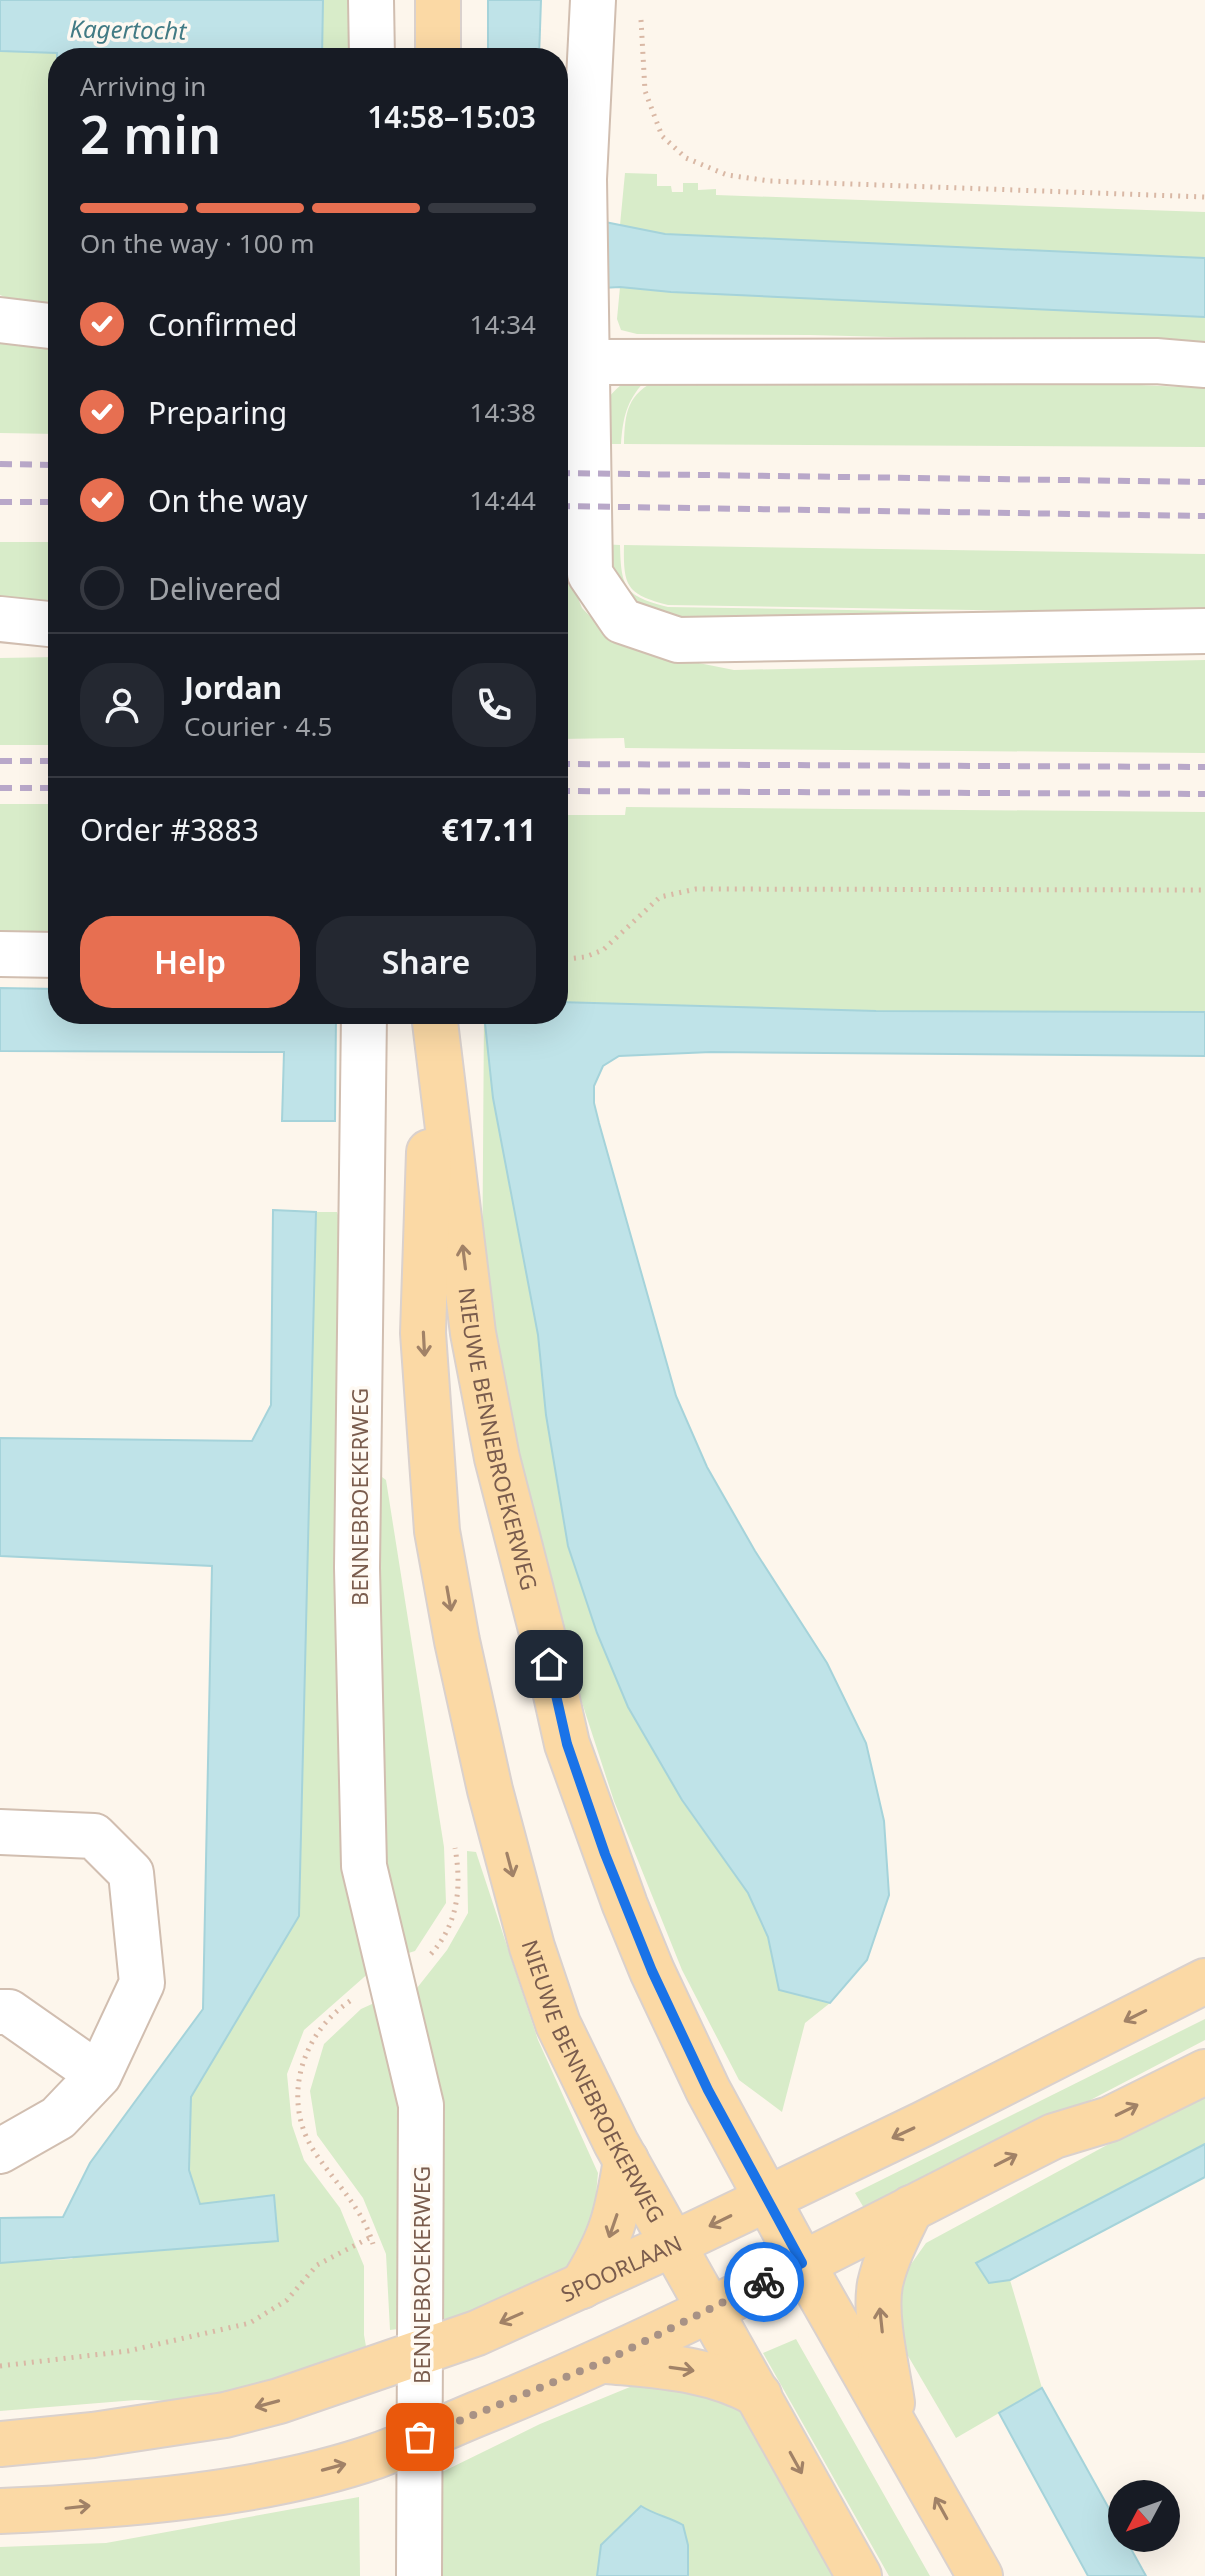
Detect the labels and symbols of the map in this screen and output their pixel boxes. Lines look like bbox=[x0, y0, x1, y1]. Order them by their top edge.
water label: Kagertocht bbox=[69, 11, 188, 47]
one-way arrow bbox=[456, 1245, 471, 1270]
street label: NIEUWE BENNEBROEKERWEG bbox=[453, 1286, 545, 1593]
one-way arrow bbox=[417, 1330, 432, 1357]
street label: BENNEBROEKERWEG bbox=[344, 1388, 374, 1606]
one-way arrow bbox=[442, 1586, 457, 1611]
pin bbox=[515, 1630, 583, 1698]
one-way arrow bbox=[503, 1851, 518, 1877]
street label: NIEUWE BENNEBROEKERWEG bbox=[516, 1936, 672, 2227]
one-way arrow bbox=[1124, 2009, 1148, 2024]
one-way arrow bbox=[1115, 2102, 1139, 2118]
one-way arrow bbox=[892, 2126, 916, 2141]
one-way arrow bbox=[993, 2152, 1017, 2168]
street label: BENNEBROEKERWEG bbox=[406, 2166, 436, 2384]
one-way arrow bbox=[604, 2213, 619, 2238]
one-way arrow bbox=[709, 2213, 733, 2229]
street label: SPOORLAAN bbox=[555, 2227, 686, 2308]
courier bbox=[724, 2242, 804, 2322]
one-way arrow bbox=[873, 2307, 888, 2334]
one-way arrow bbox=[499, 2311, 523, 2326]
one-way arrow bbox=[669, 2362, 694, 2377]
one-way arrow bbox=[255, 2398, 281, 2413]
pin bbox=[386, 2403, 454, 2471]
one-way arrow bbox=[789, 2451, 805, 2474]
one-way arrow bbox=[321, 2458, 347, 2473]
north arrow bbox=[1108, 2480, 1180, 2552]
one-way arrow bbox=[933, 2497, 949, 2520]
one-way arrow bbox=[64, 2499, 91, 2514]

